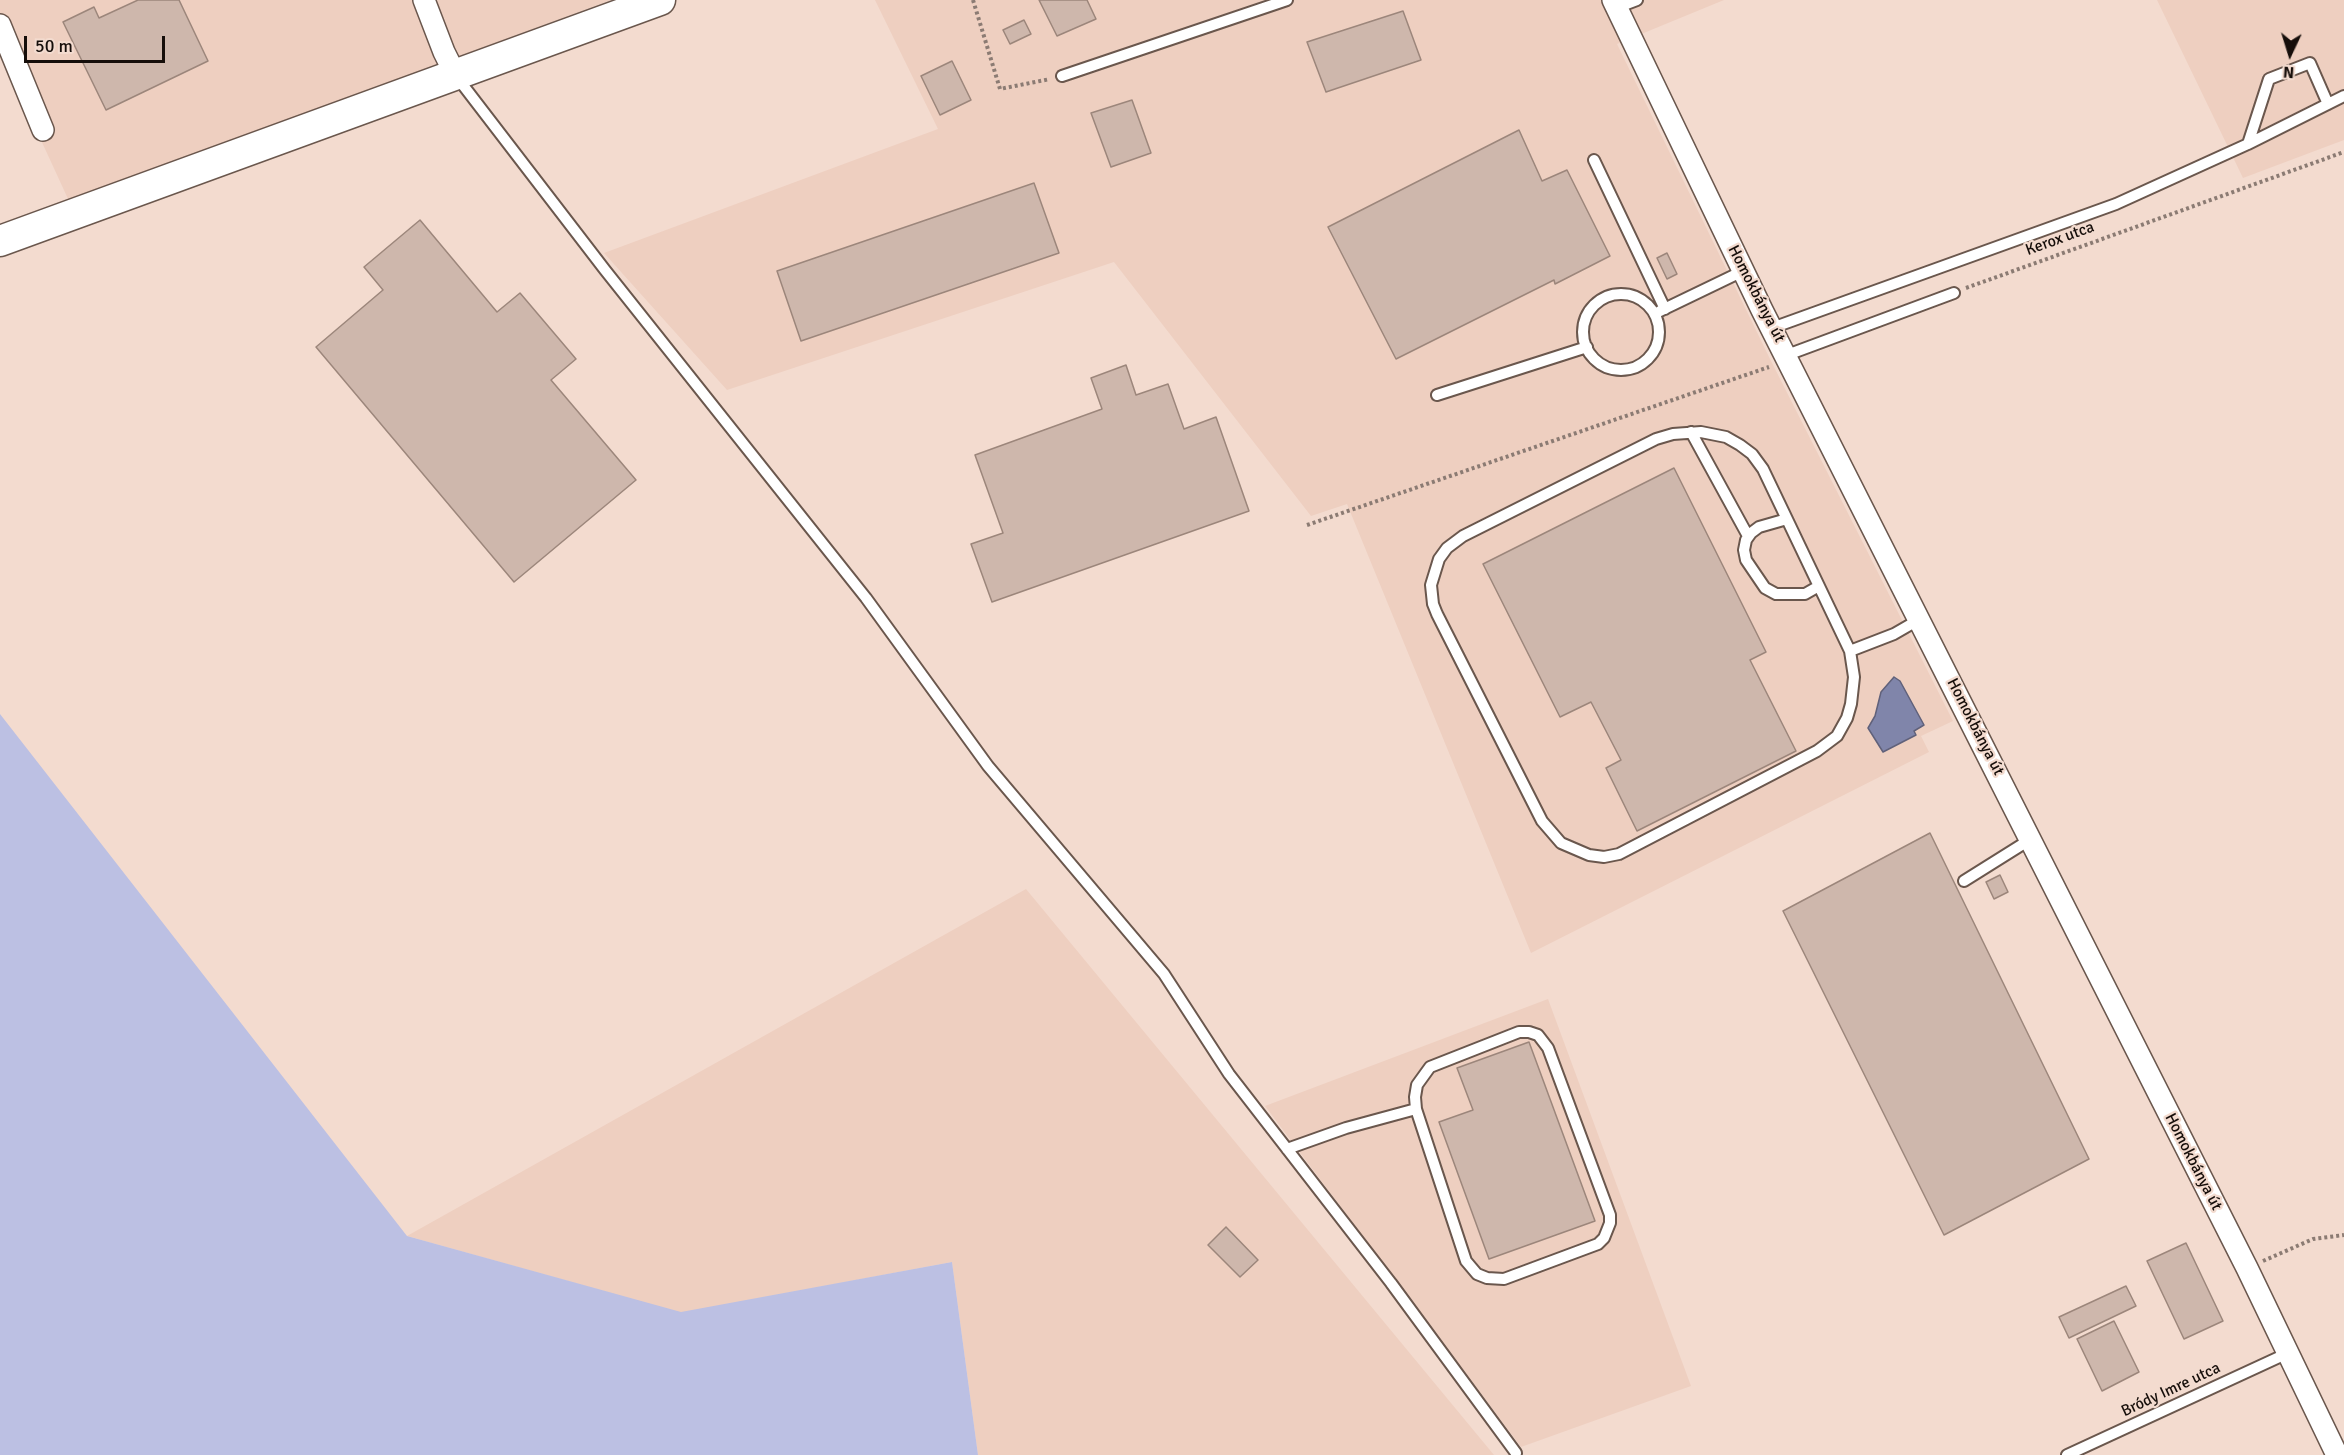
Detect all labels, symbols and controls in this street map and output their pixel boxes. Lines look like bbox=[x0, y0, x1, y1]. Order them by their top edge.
scale bar bbox=[27, 24, 168, 62]
north arrow bbox=[2260, 24, 2320, 84]
text: 50 m bbox=[35, 35, 73, 57]
text: N bbox=[2282, 62, 2295, 82]
street label: Kerox utca bbox=[2023, 218, 2097, 260]
street label: Homokbánya út bbox=[1723, 242, 1789, 346]
street label: Homokbánya út bbox=[1942, 675, 2008, 779]
street label: Homokbánya út bbox=[2160, 1110, 2226, 1214]
street label: Bródy Imre utca bbox=[2118, 1359, 2224, 1421]

